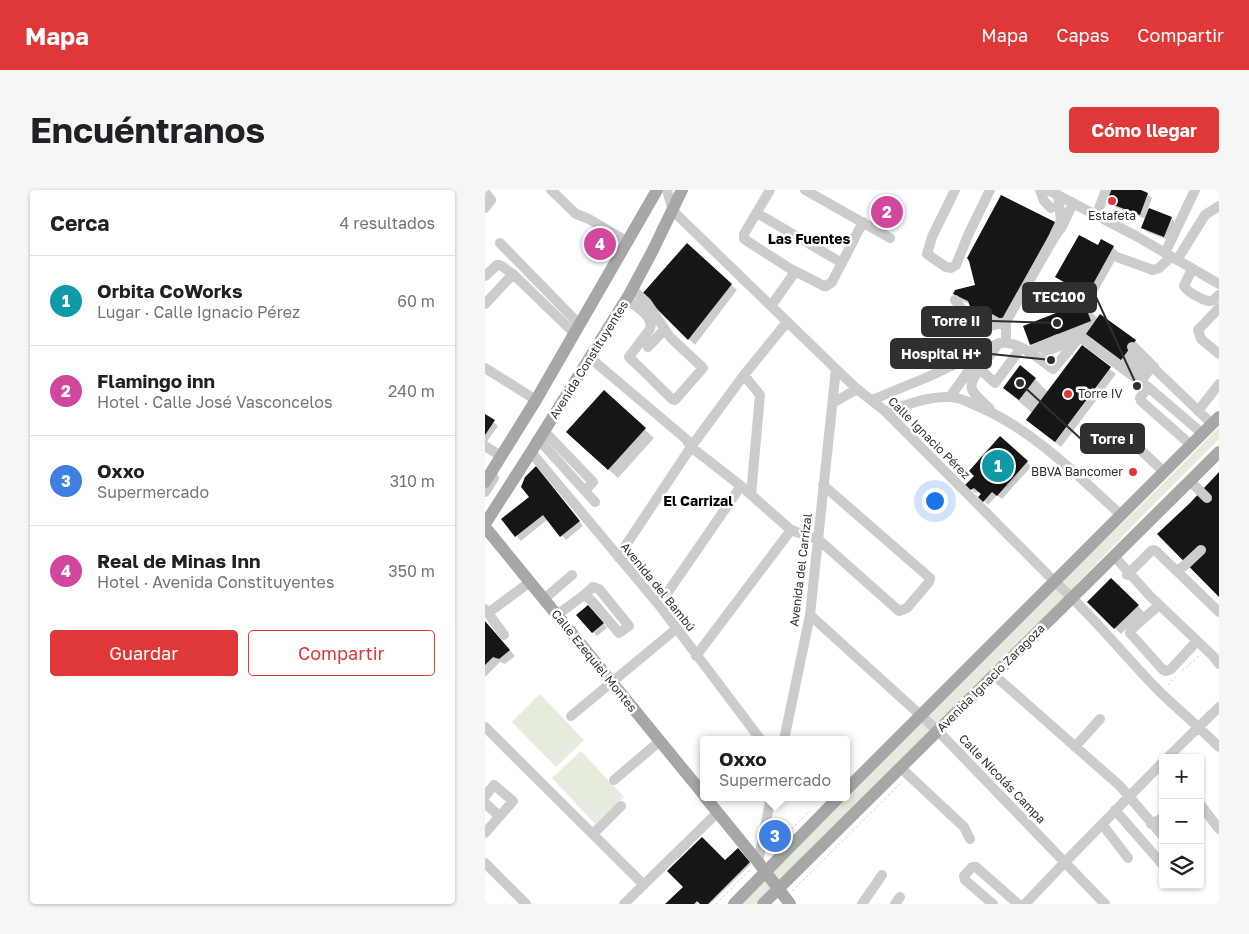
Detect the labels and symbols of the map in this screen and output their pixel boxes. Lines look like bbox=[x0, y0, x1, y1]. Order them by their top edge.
pin: 2 bbox=[871, 193, 903, 231]
marker: Estafeta bbox=[1106, 195, 1118, 207]
place label: Estafeta bbox=[1088, 208, 1136, 223]
pin: 4 bbox=[584, 225, 616, 263]
district label: Las Fuentes bbox=[768, 230, 850, 247]
callout: TEC100 bbox=[1023, 283, 1096, 312]
text: TEC100 bbox=[1032, 288, 1086, 305]
street label: Avenida Constituyentes bbox=[546, 298, 631, 422]
callout: Torre II bbox=[922, 307, 991, 336]
text: Torre II bbox=[932, 312, 980, 329]
callout: Hospital H+ bbox=[891, 339, 991, 368]
text: Hospital H+ bbox=[901, 345, 981, 362]
place label: Torre IV bbox=[1078, 386, 1123, 401]
marker: Torre IV bbox=[1062, 388, 1074, 400]
street label: Calle Ignacio Pérez bbox=[885, 393, 974, 482]
callout: Torre I bbox=[1081, 424, 1144, 453]
text: Torre I bbox=[1090, 430, 1134, 447]
pin: 1 bbox=[982, 447, 1014, 485]
place label: BBVA Bancomer bbox=[1031, 464, 1123, 479]
marker: BBVA Bancomer bbox=[1127, 466, 1139, 478]
your location bbox=[922, 488, 948, 514]
district label: El Carrizal bbox=[663, 492, 733, 509]
street label: Avenida del Carrizal bbox=[786, 512, 815, 627]
street label: Avenida del Bambú bbox=[618, 539, 699, 634]
street label: Calle Ezequiel Montes bbox=[548, 606, 640, 715]
street label: Avenida Ignacio Zaragoza bbox=[934, 621, 1048, 735]
street label: Calle Nicolás Campa bbox=[956, 731, 1049, 826]
pin: 3 bbox=[759, 817, 791, 855]

